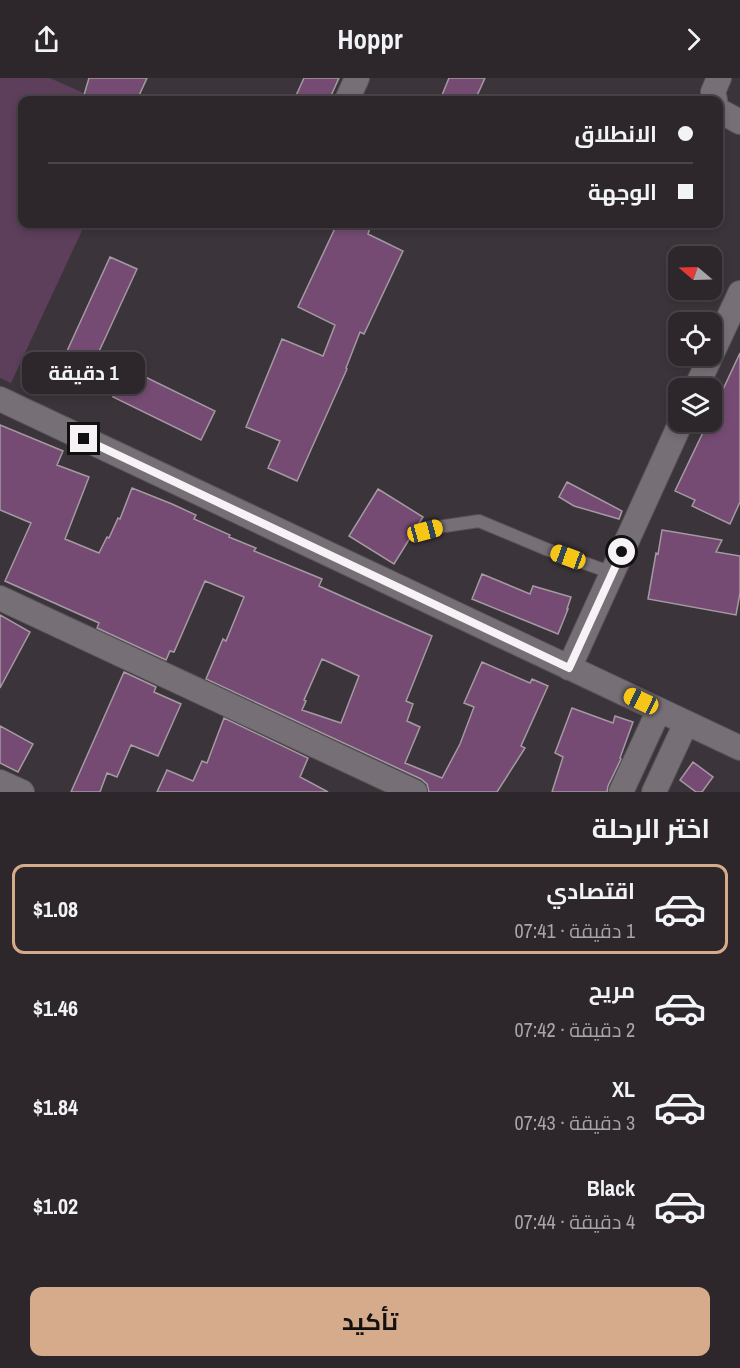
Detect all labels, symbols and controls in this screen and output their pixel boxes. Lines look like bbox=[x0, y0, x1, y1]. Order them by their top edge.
text: Hoppr bbox=[337, 21, 403, 57]
icon: share bbox=[30, 23, 63, 56]
icon: forward bbox=[677, 23, 710, 56]
text: الانطلاق bbox=[574, 119, 657, 149]
text: الوجهة bbox=[588, 177, 657, 207]
north arrow bbox=[668, 246, 722, 300]
map controls bbox=[668, 246, 722, 432]
button: locate bbox=[668, 312, 722, 366]
callout: 1 دقيقة bbox=[22, 352, 146, 394]
text: 1 دقيقة bbox=[48, 359, 119, 386]
button: layers bbox=[668, 378, 722, 432]
route end bbox=[70, 425, 97, 452]
car bbox=[405, 518, 445, 544]
route start bbox=[608, 538, 635, 565]
car bbox=[548, 542, 588, 572]
car bbox=[621, 685, 661, 717]
text: اختر الرحلة bbox=[592, 810, 710, 846]
text: اقتصادي bbox=[546, 876, 635, 906]
icon: car bbox=[653, 882, 707, 936]
text: $1.08 bbox=[33, 894, 78, 924]
text: 1 دقيقة · 07:41 bbox=[515, 917, 635, 944]
text: مريح bbox=[589, 975, 635, 1005]
icon: car bbox=[653, 981, 707, 1035]
text: $1.46 bbox=[33, 993, 78, 1023]
text: 2 دقيقة · 07:42 bbox=[515, 1016, 635, 1043]
text: XL bbox=[612, 1074, 635, 1104]
icon: car bbox=[653, 1080, 707, 1134]
text: $1.84 bbox=[33, 1092, 78, 1122]
text: 3 دقيقة · 07:43 bbox=[515, 1109, 635, 1136]
text: Black bbox=[587, 1173, 635, 1203]
icon: car bbox=[653, 1179, 707, 1233]
text: $1.02 bbox=[33, 1191, 78, 1221]
text: 4 دقيقة · 07:44 bbox=[515, 1208, 635, 1235]
button: تأكيد bbox=[30, 1287, 710, 1356]

